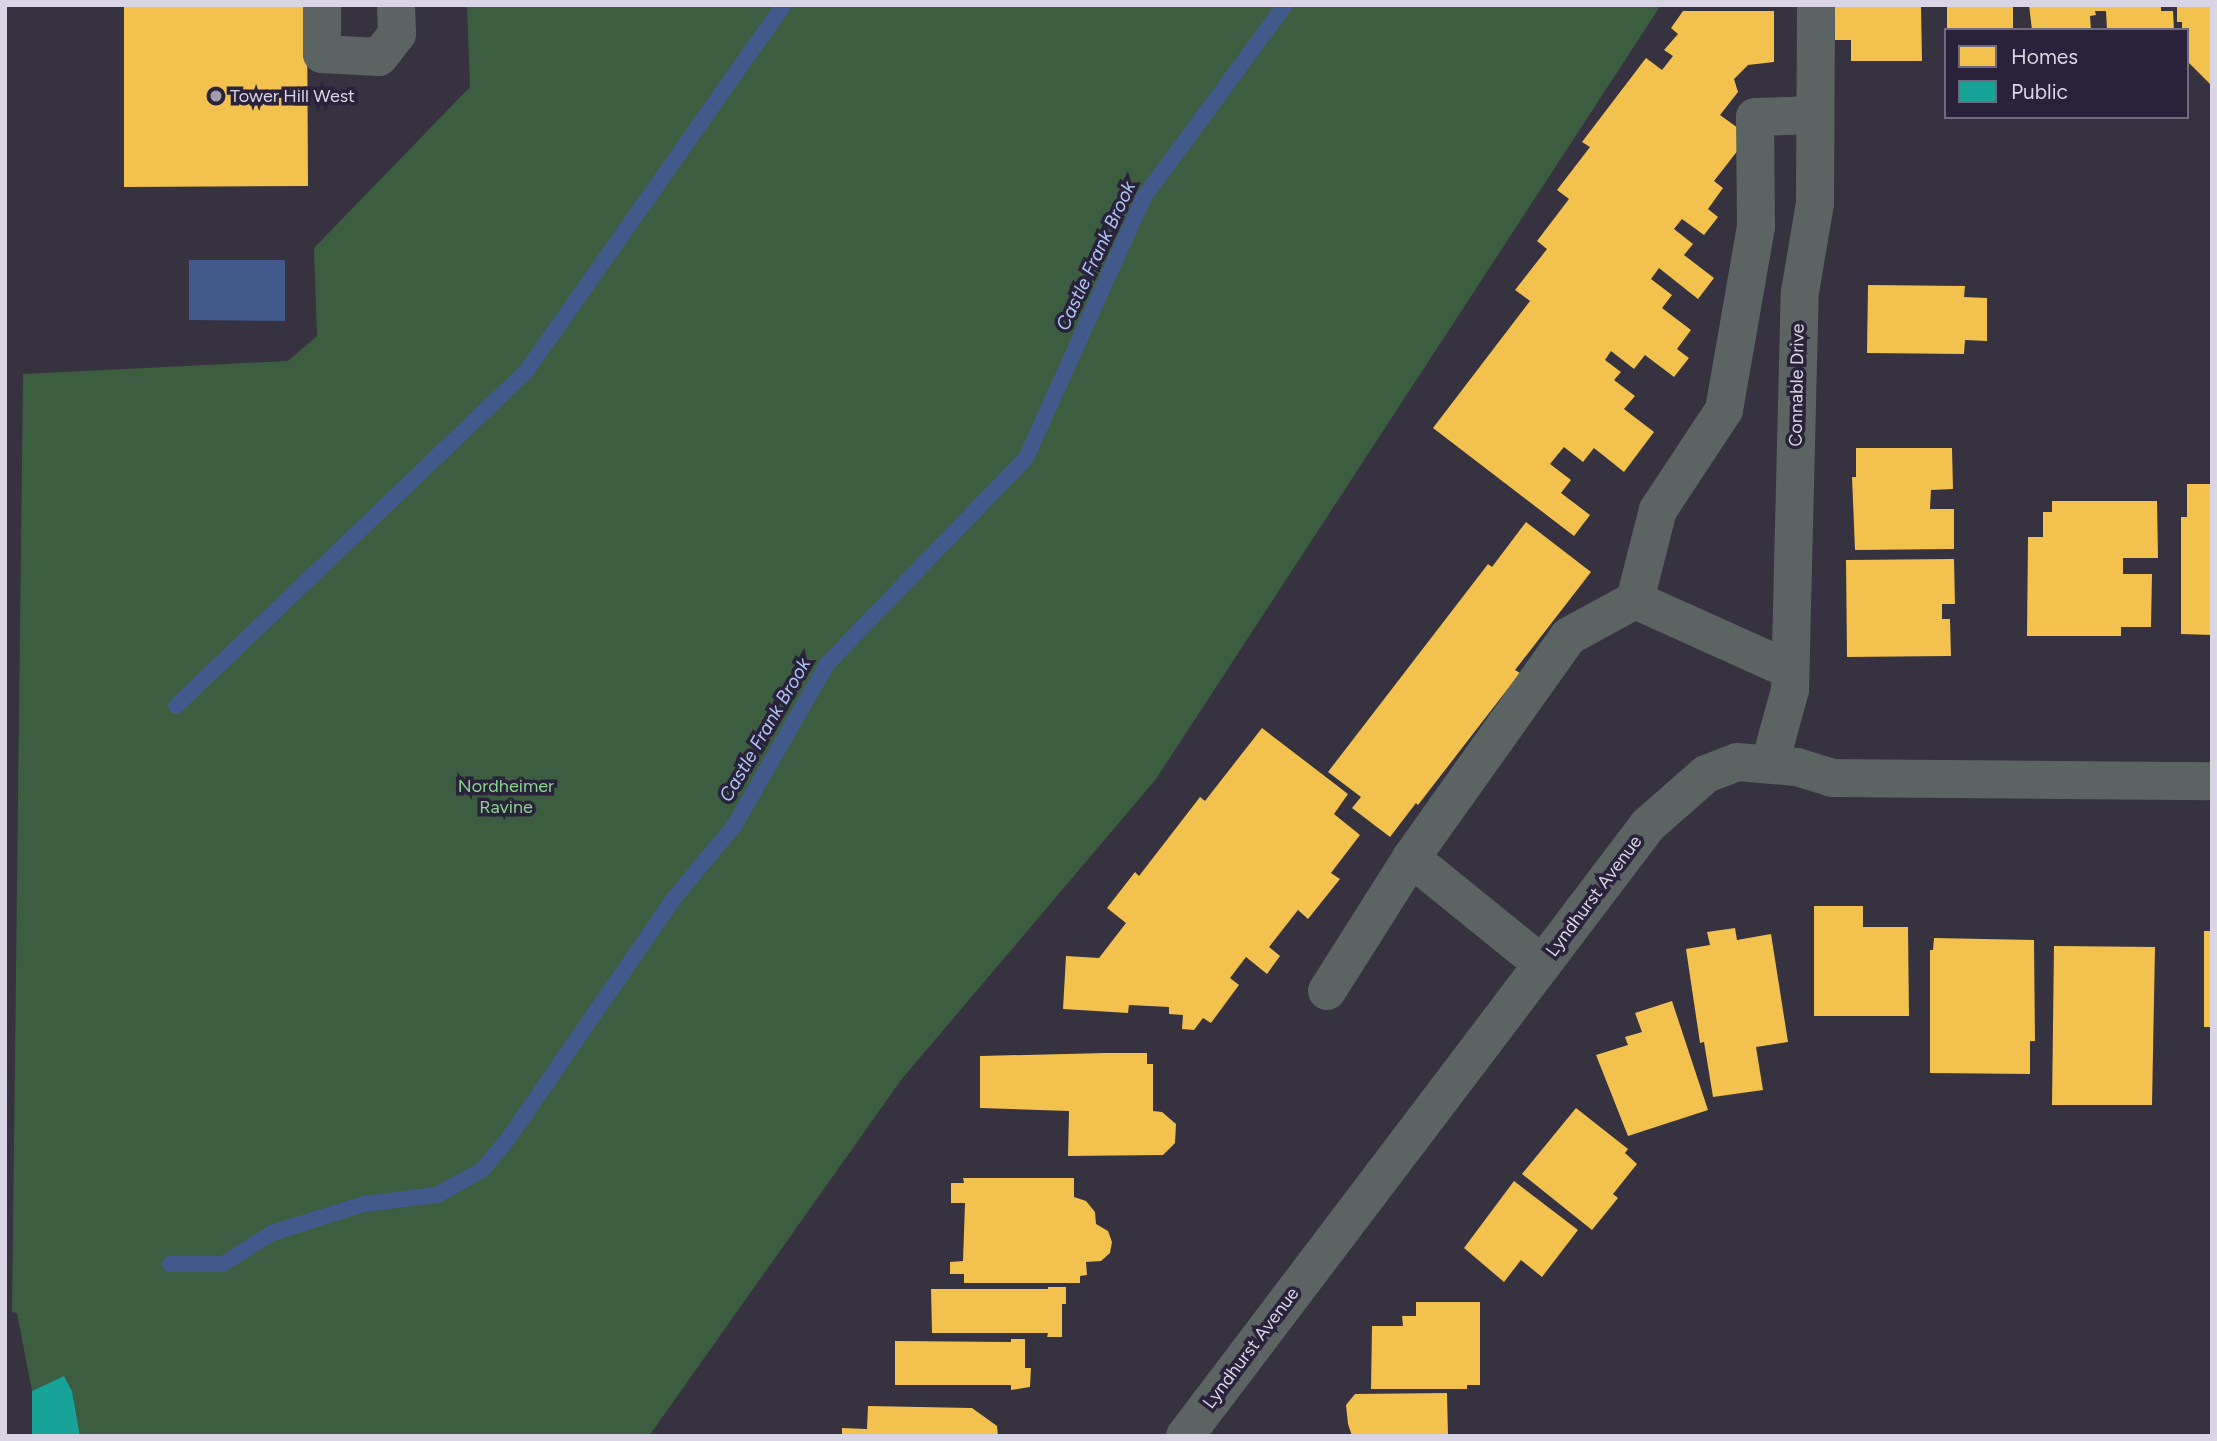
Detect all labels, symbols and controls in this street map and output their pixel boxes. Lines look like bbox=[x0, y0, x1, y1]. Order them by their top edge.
legend bbox=[1944, 28, 2189, 119]
text: Homes bbox=[2011, 44, 2078, 69]
text: Public bbox=[2011, 79, 2068, 104]
place label: Tower Hill West bbox=[230, 85, 355, 107]
marker: Tower Hill West bbox=[208, 88, 224, 104]
water label: Castle Frank Brook bbox=[1051, 178, 1141, 334]
street label: Connable Drive bbox=[1785, 323, 1809, 447]
water label: Castle Frank Brook bbox=[715, 654, 815, 806]
park label: Nordheimer Ravine bbox=[458, 776, 554, 818]
street label: Lyndhurst Avenue bbox=[1541, 831, 1647, 961]
street label: Lyndhurst Avenue bbox=[1198, 1283, 1304, 1413]

